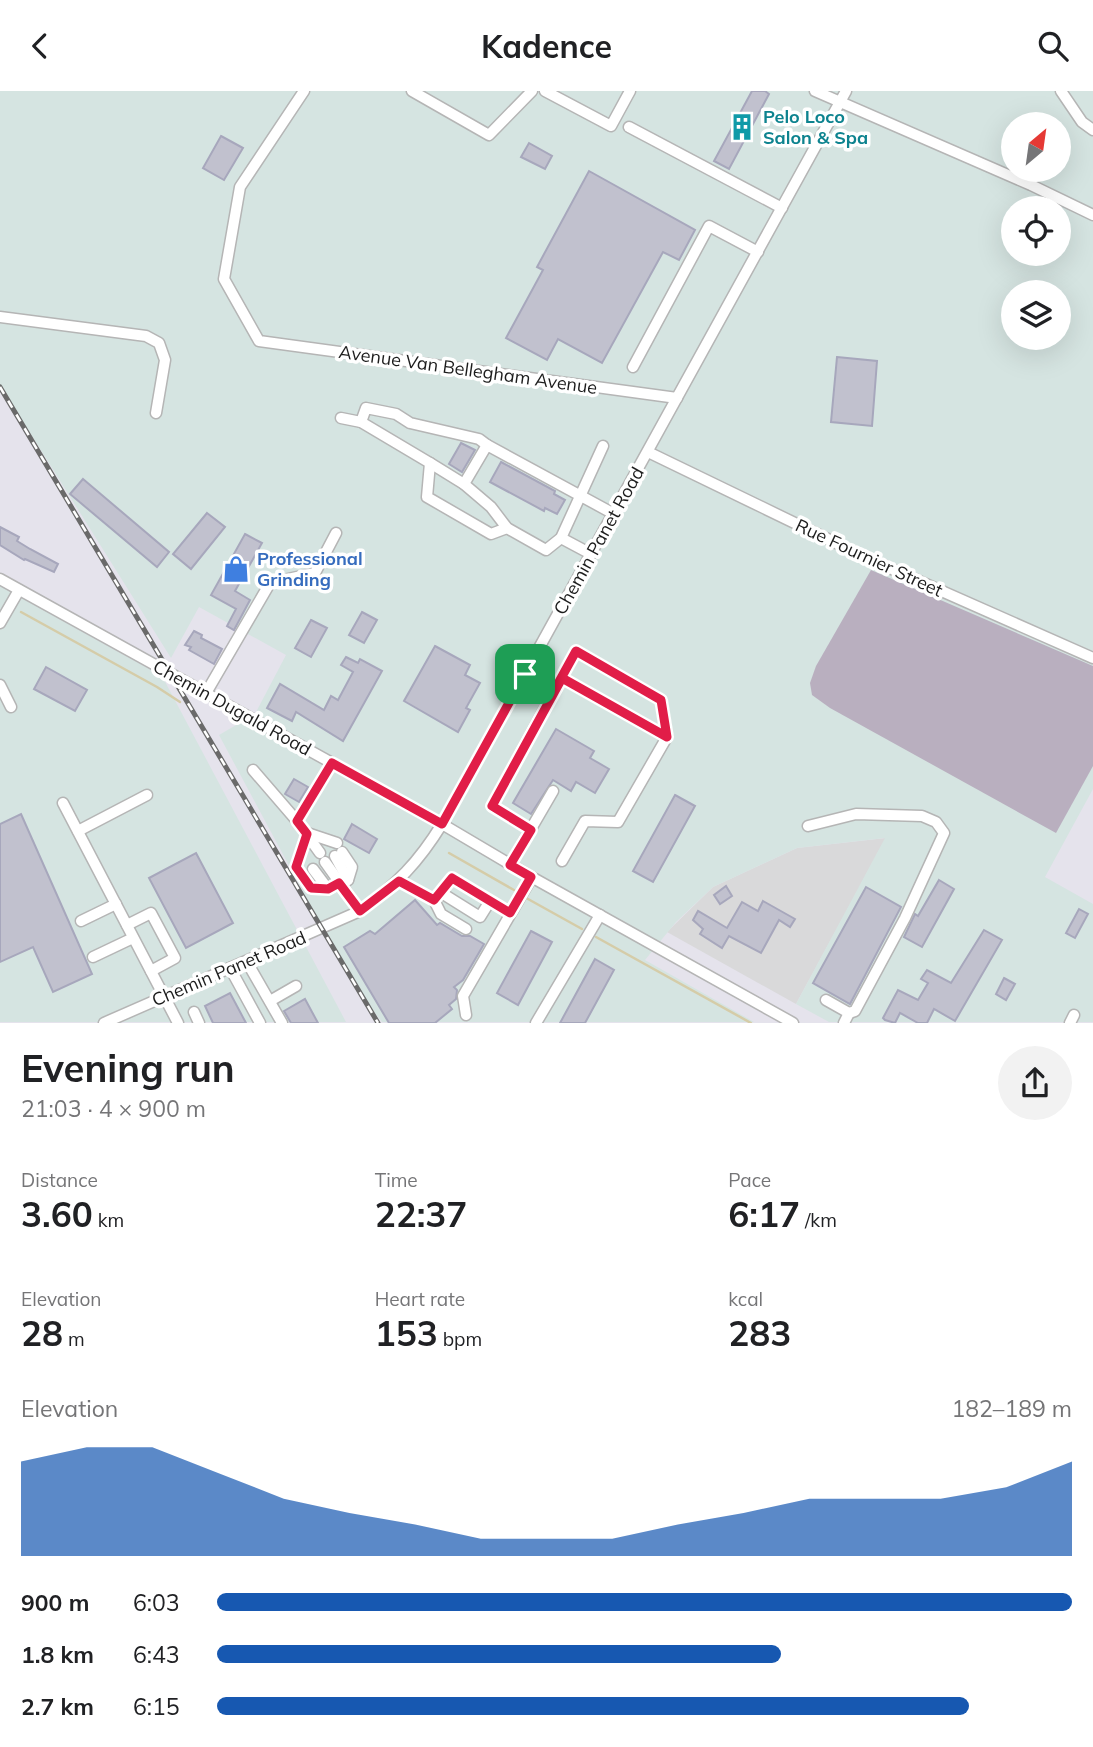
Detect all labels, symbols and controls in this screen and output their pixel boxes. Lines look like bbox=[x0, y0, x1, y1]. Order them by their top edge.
text: Kadence bbox=[481, 26, 612, 66]
icon: back bbox=[21, 27, 59, 65]
icon: search bbox=[1034, 27, 1072, 65]
place label: Pelo Loco Salon & Spa bbox=[763, 105, 868, 149]
building icon: Pelo Loco Salon & Spa bbox=[727, 112, 757, 142]
north arrow bbox=[1001, 112, 1071, 182]
map controls bbox=[1001, 112, 1071, 350]
button: locate bbox=[1001, 196, 1071, 266]
button: layers bbox=[1001, 280, 1071, 350]
street label: Avenue Van Bellegham Avenue bbox=[337, 340, 599, 399]
street label: Chemin Panet Road bbox=[548, 463, 649, 619]
street label: Rue Fournier Street bbox=[792, 513, 947, 602]
place label: Professional Grinding bbox=[257, 547, 363, 591]
shop icon: Professional Grinding bbox=[221, 554, 251, 584]
pin bbox=[495, 644, 555, 704]
street label: Chemin Dugald Road bbox=[149, 655, 315, 761]
icon: arrive bbox=[506, 655, 544, 693]
street label: Chemin Panet Road bbox=[148, 926, 309, 1011]
text: Evening run bbox=[21, 1044, 235, 1092]
button: share bbox=[998, 1046, 1072, 1120]
text: 21:03 · 4 × 900 m bbox=[21, 1094, 206, 1123]
text: Distance bbox=[21, 1168, 98, 1192]
text: Time bbox=[375, 1168, 418, 1192]
text: Pace bbox=[728, 1168, 771, 1192]
text: 3.60 bbox=[21, 1192, 93, 1236]
text: 22:37 bbox=[375, 1192, 467, 1236]
text: 6:17 bbox=[728, 1192, 800, 1236]
text: km bbox=[93, 1208, 124, 1232]
text: /km bbox=[800, 1208, 837, 1232]
text: Elevation bbox=[21, 1287, 101, 1311]
text: Heart rate bbox=[375, 1287, 465, 1311]
text: kcal bbox=[728, 1287, 763, 1311]
text: 28 bbox=[21, 1311, 63, 1355]
text: 153 bbox=[375, 1311, 438, 1355]
text: 283 bbox=[728, 1311, 791, 1355]
text: m bbox=[63, 1327, 85, 1351]
text: bpm bbox=[438, 1327, 482, 1351]
text: Elevation bbox=[21, 1394, 118, 1423]
text: 182–189 m bbox=[951, 1394, 1072, 1423]
text: 900 m bbox=[21, 1588, 89, 1617]
text: 6:03 bbox=[133, 1588, 180, 1617]
text: 1.8 km bbox=[21, 1640, 94, 1669]
text: 6:43 bbox=[133, 1640, 180, 1669]
text: 2.7 km bbox=[21, 1692, 94, 1721]
text: 6:15 bbox=[133, 1692, 180, 1721]

